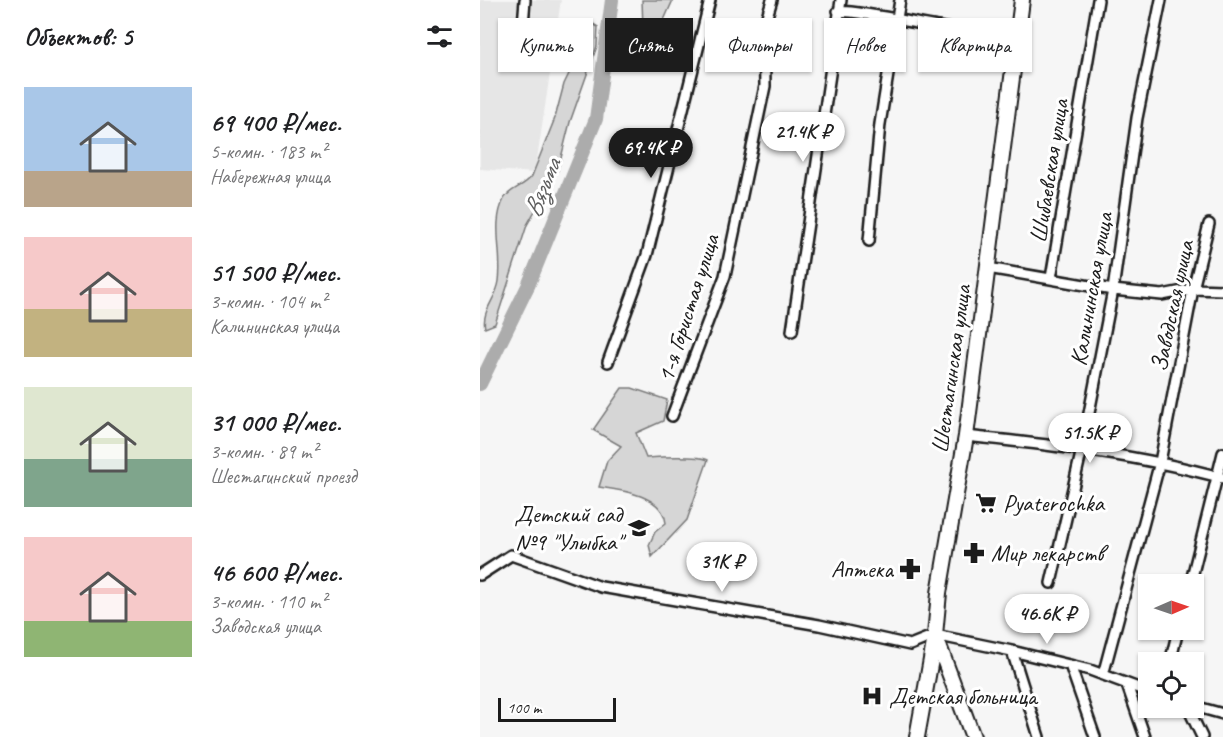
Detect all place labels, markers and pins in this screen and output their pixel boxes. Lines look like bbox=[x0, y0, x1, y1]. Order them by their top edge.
pin: 21.4K ₽ bbox=[748, 112, 858, 163]
pin: 69.4K ₽ bbox=[596, 128, 706, 179]
pin: 51.5K ₽ bbox=[1035, 413, 1145, 464]
place label: Pyaterochka bbox=[1003, 488, 1106, 518]
supermarket icon: Pyaterochka bbox=[974, 491, 998, 515]
place label: Детский сад №9 "Улыбка" bbox=[514, 499, 627, 557]
school or university icon: Детский сад №9 "Улыбка" bbox=[627, 516, 651, 540]
place label: Мир лекарств bbox=[991, 538, 1109, 568]
pharmacy icon: Мир лекарств bbox=[962, 541, 986, 565]
pin: 31K ₽ bbox=[680, 542, 764, 593]
place label: Аптека bbox=[831, 554, 894, 584]
pharmacy icon: Аптека bbox=[898, 557, 922, 581]
pin: 46.6K ₽ bbox=[992, 594, 1102, 645]
place label: Детская больница bbox=[889, 681, 1039, 711]
hospital icon: Детская больница bbox=[860, 684, 884, 708]

